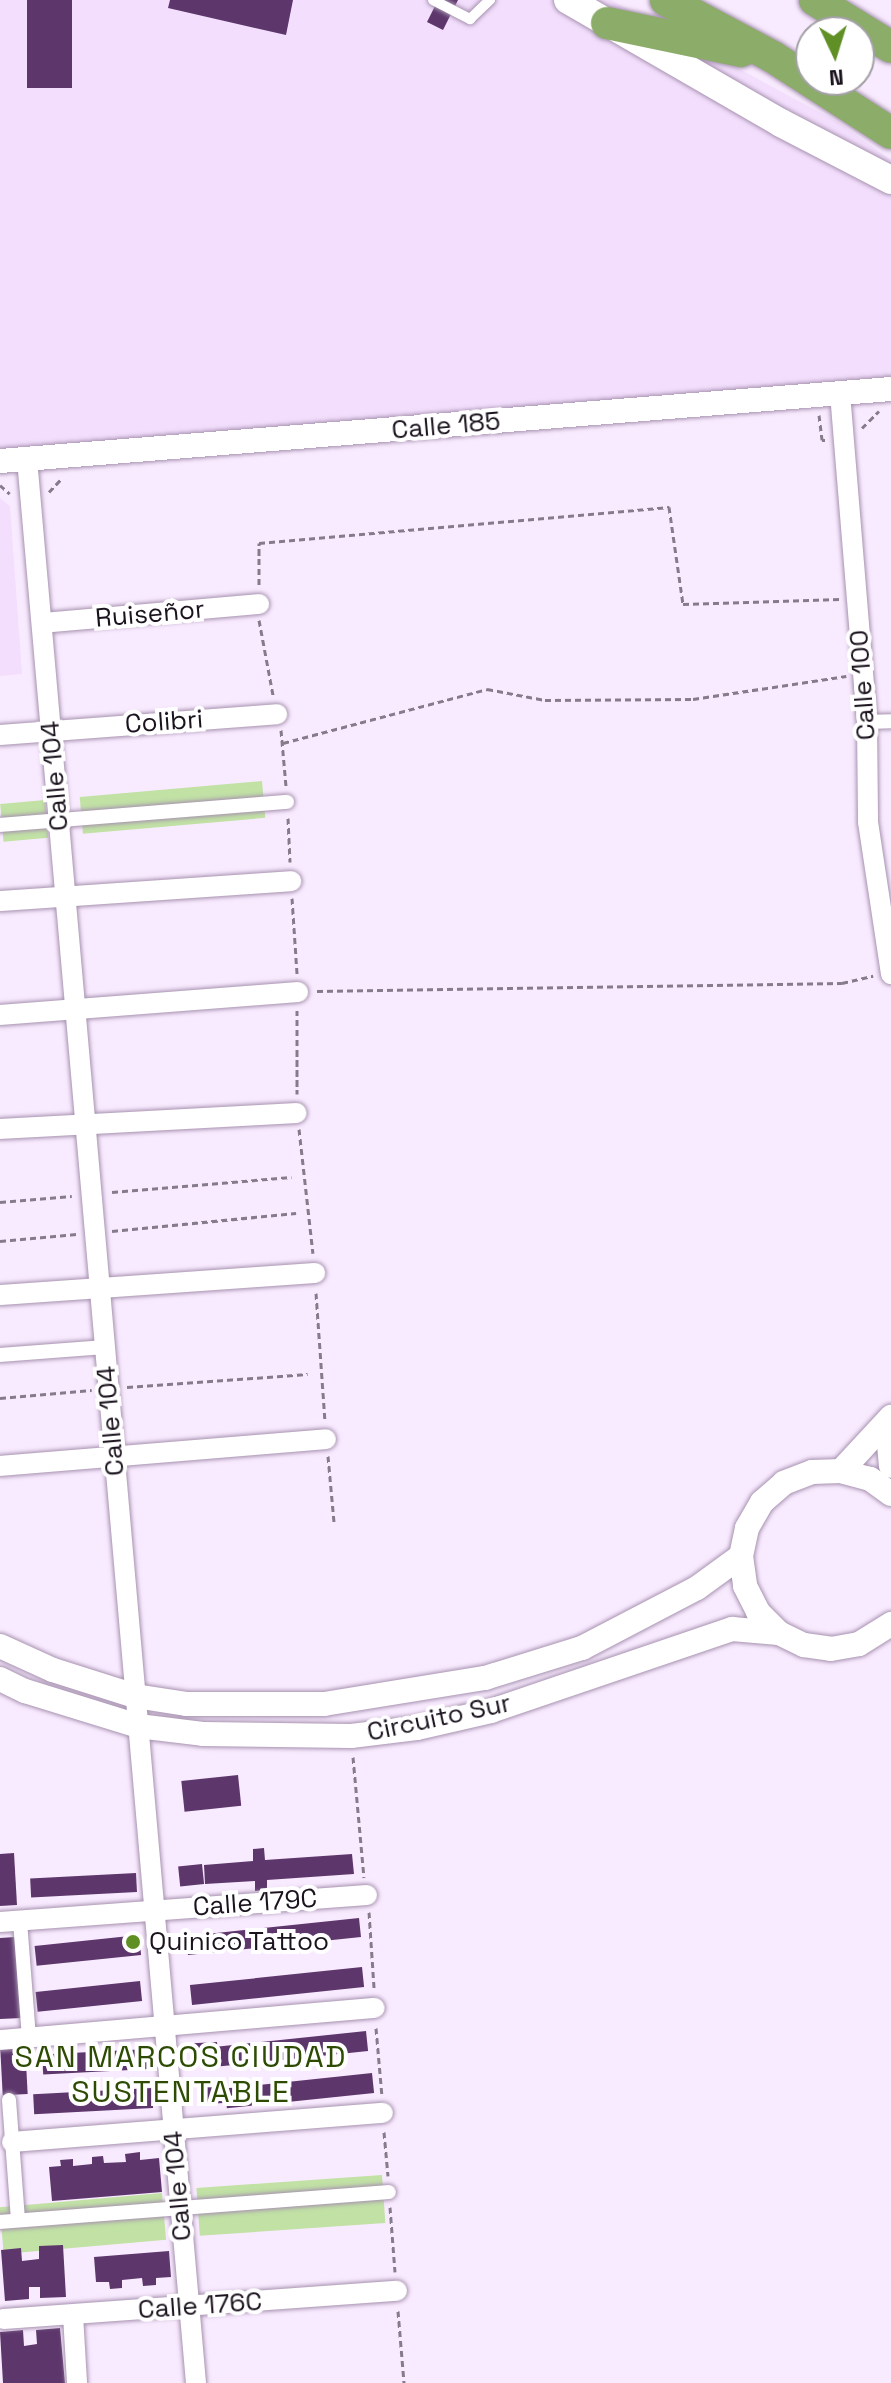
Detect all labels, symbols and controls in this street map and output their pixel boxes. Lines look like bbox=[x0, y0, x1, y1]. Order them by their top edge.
north arrow bbox=[795, 16, 875, 96]
text: N bbox=[828, 63, 845, 92]
street label: Calle 185 bbox=[390, 406, 502, 446]
street label: Ruiseñor bbox=[94, 594, 206, 634]
street label: Calle 100 bbox=[844, 629, 882, 741]
street label: Colibri bbox=[124, 704, 204, 740]
street label: Calle 104 bbox=[35, 720, 75, 832]
street label: Calle 104 bbox=[91, 1365, 131, 1477]
street label: Circuito Sur bbox=[364, 1688, 514, 1748]
street label: Calle 179C bbox=[192, 1883, 318, 1923]
place label: Quinico Tattoo bbox=[149, 1926, 330, 1958]
marker: Quinico Tattoo bbox=[124, 1933, 142, 1951]
district label: SAN MARCOS CIUDAD SUSTENTABLE bbox=[15, 2039, 347, 2110]
street label: Calle 104 bbox=[158, 2130, 198, 2242]
street label: Calle 176C bbox=[137, 2286, 263, 2326]

